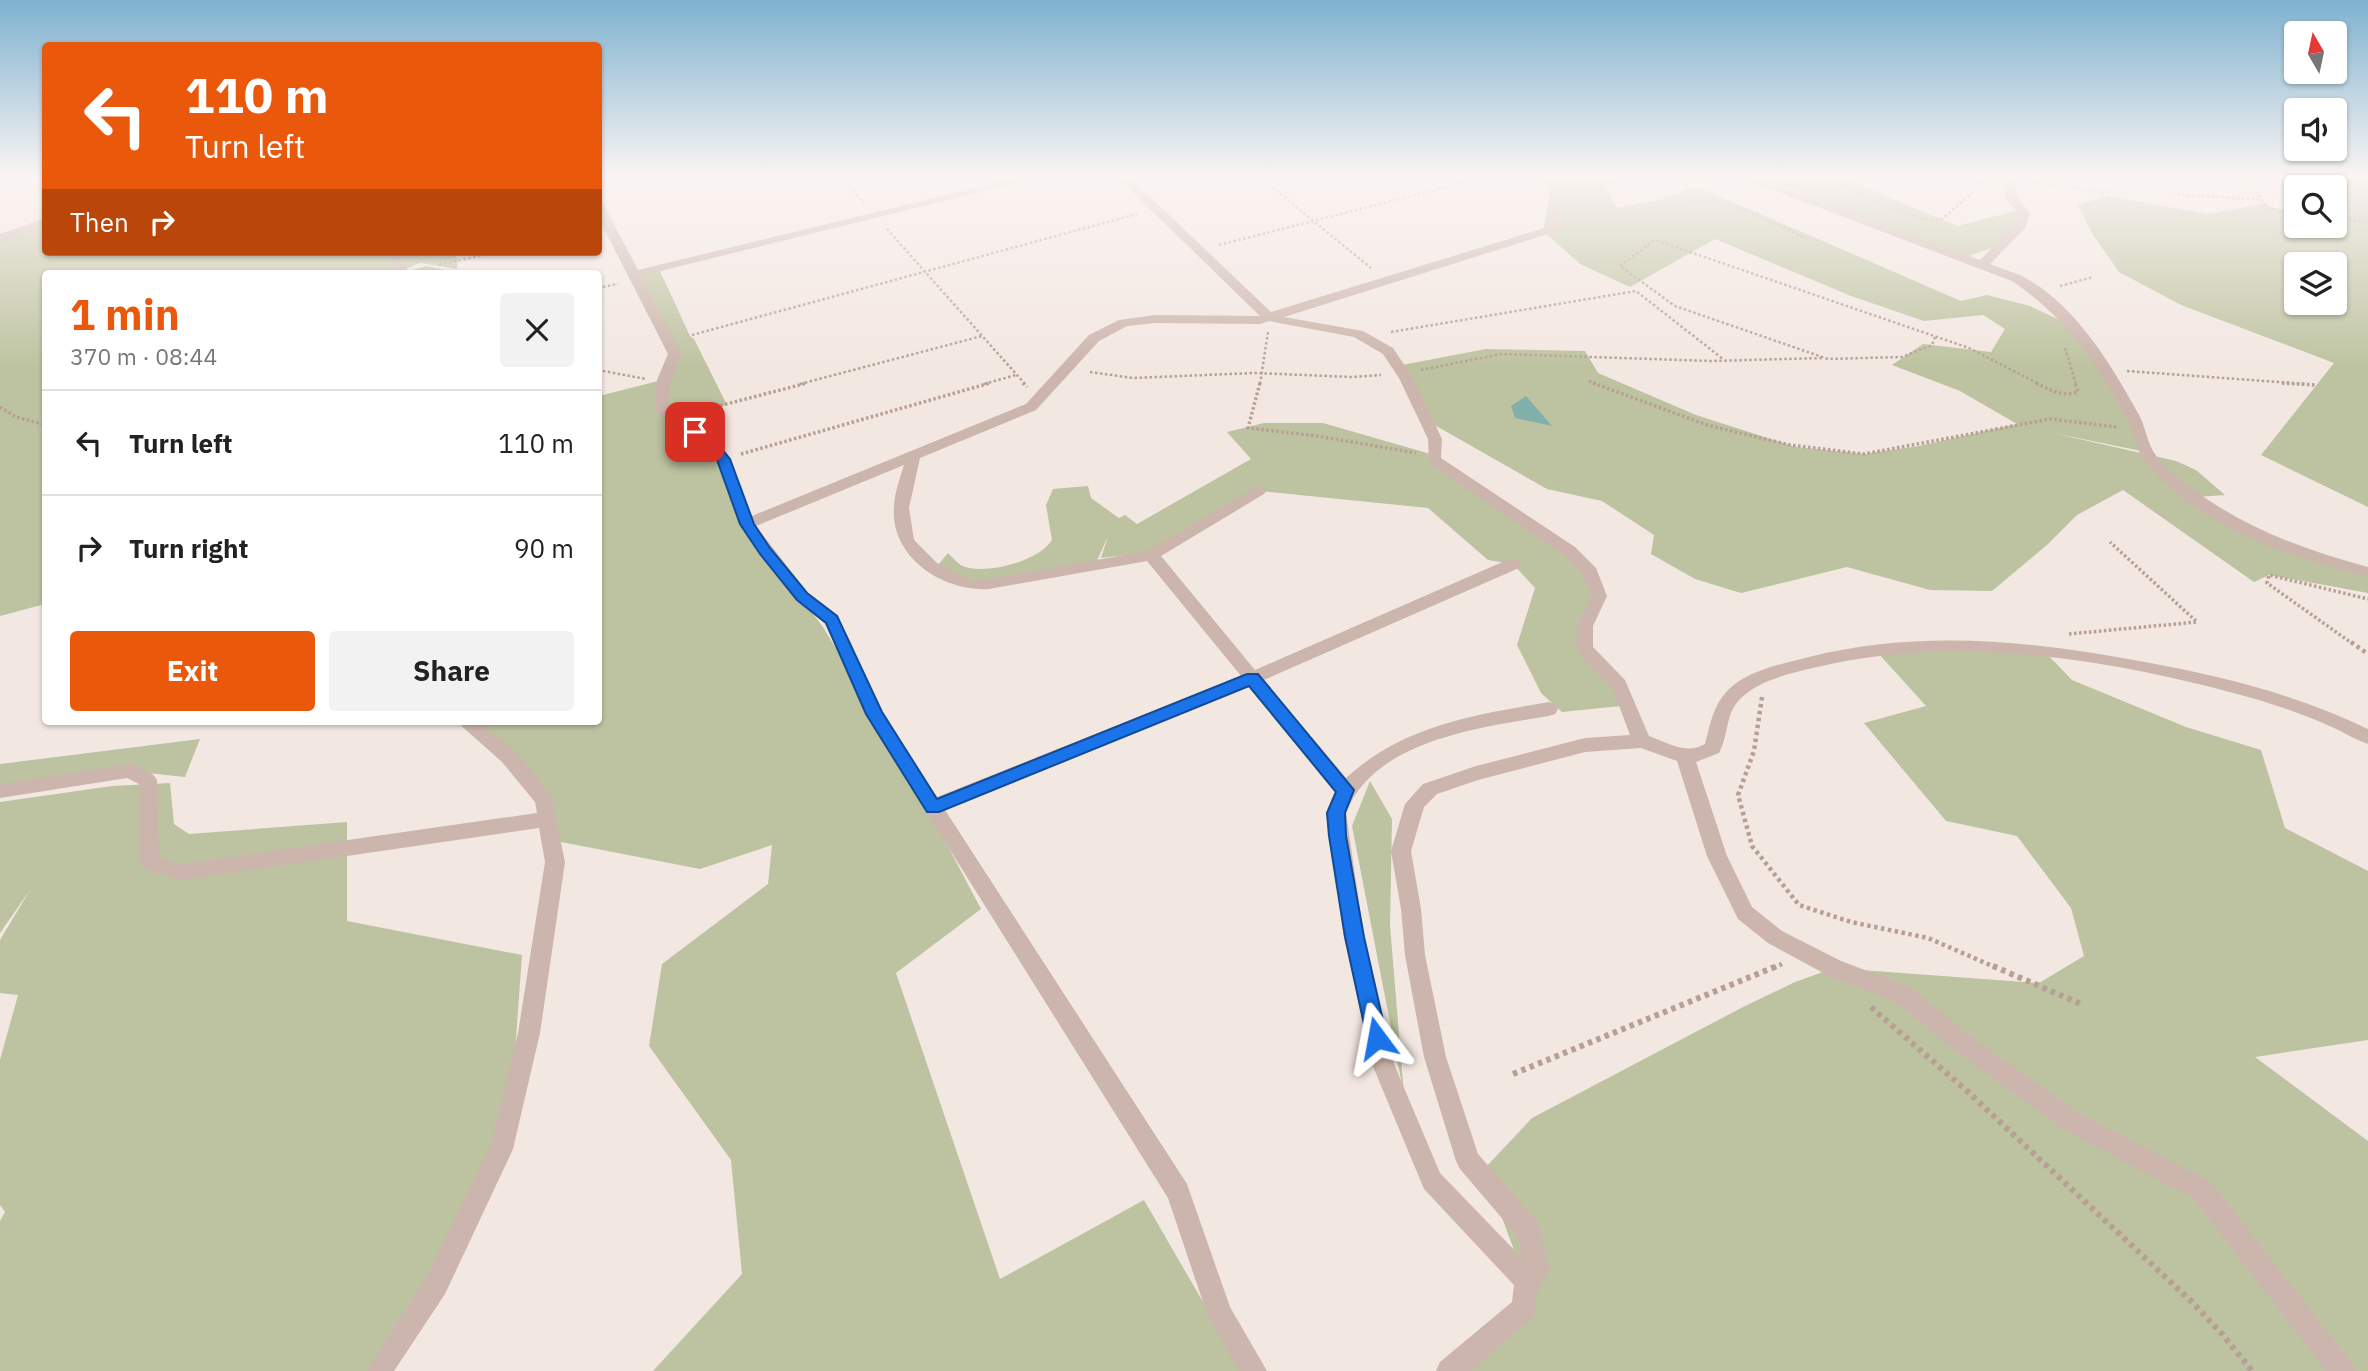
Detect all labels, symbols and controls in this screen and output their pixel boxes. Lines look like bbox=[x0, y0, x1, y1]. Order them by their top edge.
north arrow bbox=[2284, 21, 2347, 84]
map controls bbox=[2284, 21, 2347, 315]
text: 110 m bbox=[185, 63, 329, 126]
icon: left bbox=[70, 70, 161, 161]
button: sound bbox=[2284, 98, 2347, 161]
text: Turn left bbox=[185, 125, 305, 167]
button: search bbox=[2284, 175, 2347, 238]
icon: right bbox=[143, 203, 181, 241]
text: Then bbox=[70, 205, 129, 239]
button: layers bbox=[2284, 252, 2347, 315]
text: 1 min bbox=[70, 287, 180, 342]
button: close bbox=[500, 293, 574, 367]
text: 370 m · 08:44 bbox=[70, 341, 217, 371]
pin bbox=[665, 402, 725, 462]
icon: arrive bbox=[676, 413, 714, 451]
icon: left bbox=[70, 424, 108, 462]
text: Turn left bbox=[129, 426, 232, 460]
text: 110 m bbox=[498, 426, 574, 460]
icon: right bbox=[70, 529, 108, 567]
text: Turn right bbox=[129, 531, 248, 565]
text: 90 m bbox=[514, 531, 574, 565]
button: Exit bbox=[70, 631, 315, 711]
button: Share bbox=[329, 631, 574, 711]
position arrow bbox=[1340, 1001, 1414, 1075]

